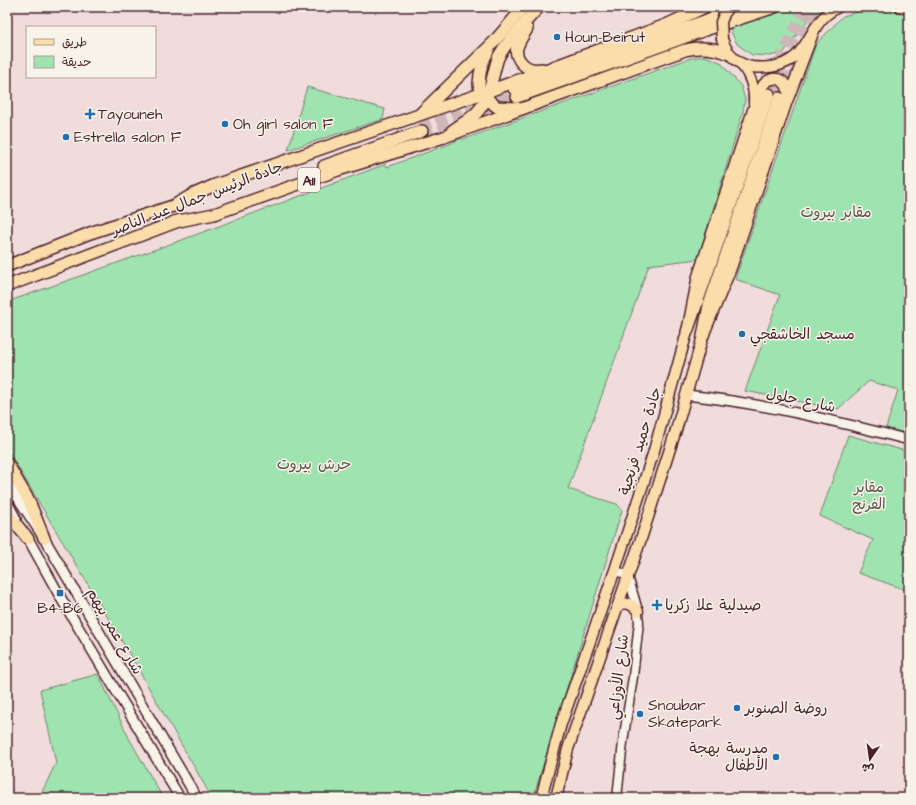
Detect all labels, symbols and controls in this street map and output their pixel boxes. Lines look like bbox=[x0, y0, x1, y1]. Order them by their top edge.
legend bbox=[26, 26, 156, 78]
place label: Houn-Beirut bbox=[565, 27, 645, 48]
marker: Houn-Beirut bbox=[552, 32, 562, 42]
text: طريق bbox=[62, 34, 87, 51]
text: حديقة bbox=[62, 54, 91, 71]
place label: Tayouneh bbox=[98, 104, 163, 126]
marker: Tayouneh bbox=[85, 109, 95, 119]
place label: Oh girl salon F bbox=[233, 114, 334, 136]
marker: Oh girl salon F bbox=[220, 119, 230, 129]
place label: Estrella salon F bbox=[74, 127, 182, 148]
marker: Estrella salon F bbox=[61, 132, 71, 142]
street label: جادة الرئيس جمال عبد الناصر bbox=[107, 156, 286, 241]
road number: A11 bbox=[298, 168, 320, 192]
park label: مقابر بيروت bbox=[800, 202, 872, 223]
place label: مسجد الخاشقجي bbox=[750, 324, 855, 347]
marker: مسجد الخاشقجي bbox=[737, 329, 747, 339]
street label: شارع جلول bbox=[764, 383, 837, 418]
street label: جادة حميد فرنجية bbox=[614, 384, 667, 498]
park label: حرش بيروت bbox=[277, 454, 351, 475]
park label: مقابر الفرنج bbox=[852, 477, 886, 515]
street label: شارع عمر بيهم bbox=[80, 584, 148, 679]
marker: B4-B6 bbox=[55, 588, 65, 598]
place label: صيدلية علا زكريا bbox=[665, 595, 761, 616]
place label: B4-B6 bbox=[37, 598, 83, 619]
marker: صيدلية علا زكريا bbox=[652, 600, 662, 610]
street label: شارع الأوزاعي bbox=[603, 633, 636, 721]
place label: Snoubar Skatepark bbox=[648, 695, 722, 733]
place label: روضة الصنوبر bbox=[744, 698, 827, 719]
marker: روضة الصنوبر bbox=[732, 703, 742, 713]
marker: Snoubar Skatepark bbox=[635, 709, 645, 719]
place label: مدرسة بهجة الأطفال bbox=[689, 738, 768, 776]
north arrow bbox=[850, 739, 890, 779]
marker: مدرسة بهجة الأطفال bbox=[771, 752, 781, 762]
text: ش bbox=[860, 760, 875, 777]

